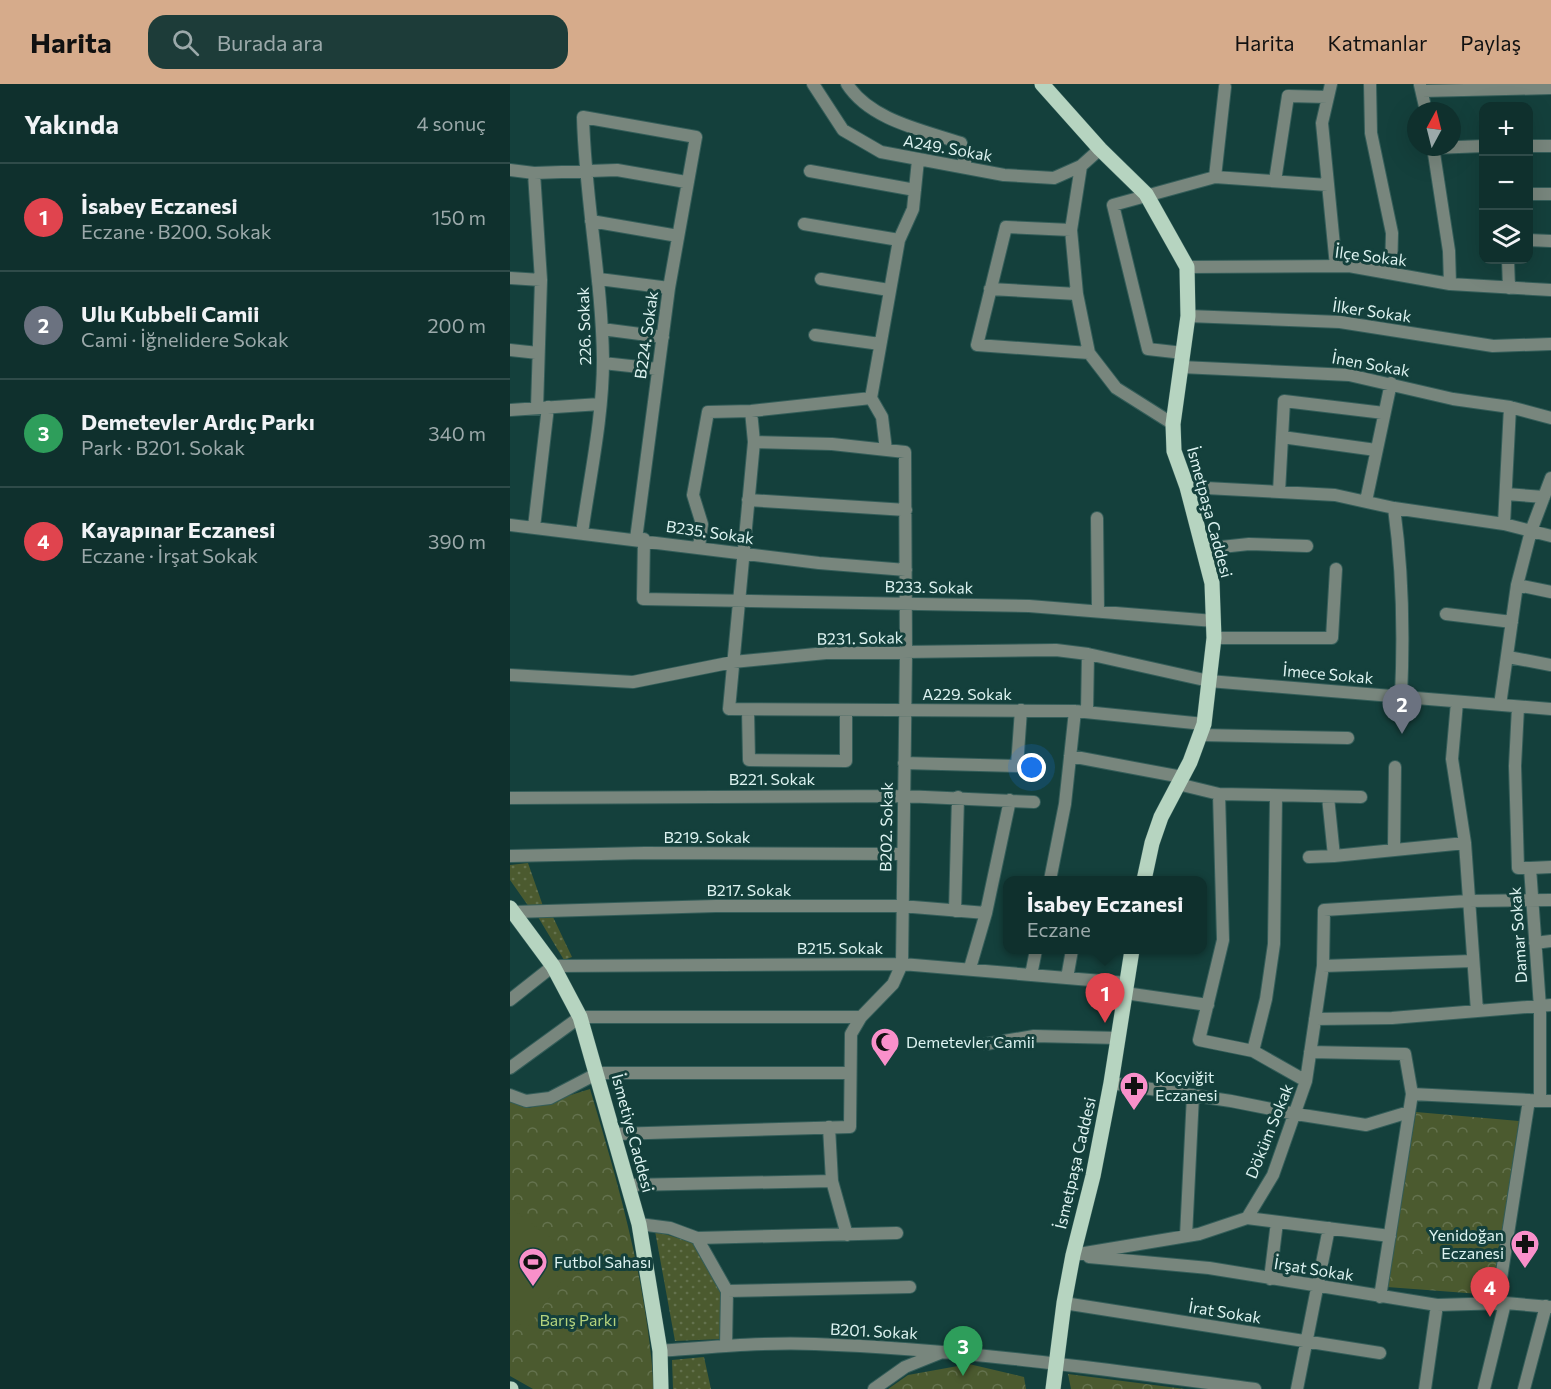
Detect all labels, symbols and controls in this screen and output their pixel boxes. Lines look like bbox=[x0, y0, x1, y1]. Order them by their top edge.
search box bbox=[148, 15, 568, 69]
text: Harita bbox=[30, 25, 112, 59]
icon: search bbox=[169, 26, 202, 59]
text: Burada ara bbox=[217, 29, 323, 56]
text: Harita bbox=[1234, 30, 1295, 55]
text: Katmanlar bbox=[1328, 30, 1427, 55]
text: Paylaş bbox=[1460, 30, 1521, 55]
north arrow bbox=[1407, 102, 1461, 156]
map controls bbox=[1479, 102, 1533, 264]
button: + bbox=[1479, 102, 1533, 156]
text: Yakında bbox=[24, 108, 119, 139]
text: 4 sonuç bbox=[417, 111, 486, 135]
street label: A249. Sokak bbox=[902, 130, 994, 165]
button: − bbox=[1479, 156, 1533, 210]
text: İsabey Eczanesi bbox=[81, 192, 238, 219]
text: 1 bbox=[39, 205, 48, 229]
text: 150 m bbox=[432, 205, 486, 229]
button: layers bbox=[1479, 210, 1533, 264]
text: Eczane · B200. Sokak bbox=[81, 219, 272, 243]
street label: İlçe Sokak bbox=[1334, 242, 1409, 269]
street label: 226. Sokak bbox=[573, 286, 594, 366]
street label: B224. Sokak bbox=[630, 289, 661, 380]
street label: İlker Sokak bbox=[1331, 296, 1413, 325]
text: Ulu Kubbeli Camii bbox=[81, 300, 259, 327]
text: 2 bbox=[38, 313, 49, 337]
text: 200 m bbox=[428, 313, 486, 337]
text: Cami · İğnelidere Sokak bbox=[81, 327, 289, 351]
street label: İnen Sokak bbox=[1331, 347, 1412, 380]
text: Demetevler Ardıç Parkı bbox=[81, 408, 315, 435]
text: 3 bbox=[38, 421, 49, 445]
text: 340 m bbox=[428, 421, 486, 445]
text: Park · B201. Sokak bbox=[81, 435, 245, 459]
street label: İsmetpaşa Caddesi bbox=[1184, 444, 1237, 579]
text: Kayapınar Eczanesi bbox=[81, 516, 275, 543]
street label: B235. Sokak bbox=[665, 516, 756, 547]
text: 4 bbox=[37, 529, 50, 553]
text: 390 m bbox=[428, 529, 486, 553]
text: Eczane · İrşat Sokak bbox=[81, 543, 258, 567]
street label: B233. Sokak bbox=[885, 576, 974, 597]
street label: B231. Sokak bbox=[816, 627, 904, 648]
street label: İmece Sokak bbox=[1282, 660, 1374, 687]
street label: A229. Sokak bbox=[922, 684, 1012, 703]
pin: 2 bbox=[1382, 684, 1422, 734]
your location bbox=[1017, 753, 1046, 782]
street label: B221. Sokak bbox=[729, 769, 816, 788]
street label: B202. Sokak bbox=[875, 782, 896, 872]
street label: B219. Sokak bbox=[664, 827, 751, 846]
popup bbox=[1003, 876, 1207, 954]
street label: B217. Sokak bbox=[707, 880, 792, 899]
street label: Damar Sokak bbox=[1505, 886, 1530, 984]
text: İsabey Eczanesi bbox=[1027, 890, 1183, 917]
text: Eczane bbox=[1027, 917, 1091, 941]
street label: B215. Sokak bbox=[797, 938, 884, 957]
pin: 1 bbox=[1086, 974, 1124, 1023]
mosque icon: Demetevler Camii bbox=[869, 1026, 901, 1068]
place label: Demetevler Camii bbox=[906, 1032, 1035, 1051]
place label: Koçyiğit Eczanesi bbox=[1155, 1067, 1218, 1104]
pharmacy icon: Koçyiğit Eczanesi bbox=[1118, 1070, 1150, 1112]
street label: İsmetiye Caddesi bbox=[609, 1072, 658, 1194]
street label: Döküm Sokak bbox=[1241, 1080, 1296, 1181]
street label: İsmetpaşa Caddesi bbox=[1050, 1095, 1099, 1231]
place label: Yenidoğan Eczanesi bbox=[1428, 1225, 1504, 1262]
pharmacy icon: Yenidoğan Eczanesi bbox=[1509, 1228, 1541, 1270]
sports icon: Futbol Sahası bbox=[517, 1246, 549, 1288]
place label: Futbol Sahası bbox=[554, 1252, 651, 1271]
street label: İrşat Sokak bbox=[1273, 1253, 1356, 1284]
pin: 4 bbox=[1470, 1268, 1510, 1317]
street label: İrat Sokak bbox=[1187, 1296, 1263, 1327]
park label: Barış Parkı bbox=[539, 1310, 617, 1329]
street label: B201. Sokak bbox=[830, 1319, 919, 1342]
pin: 3 bbox=[944, 1326, 982, 1376]

